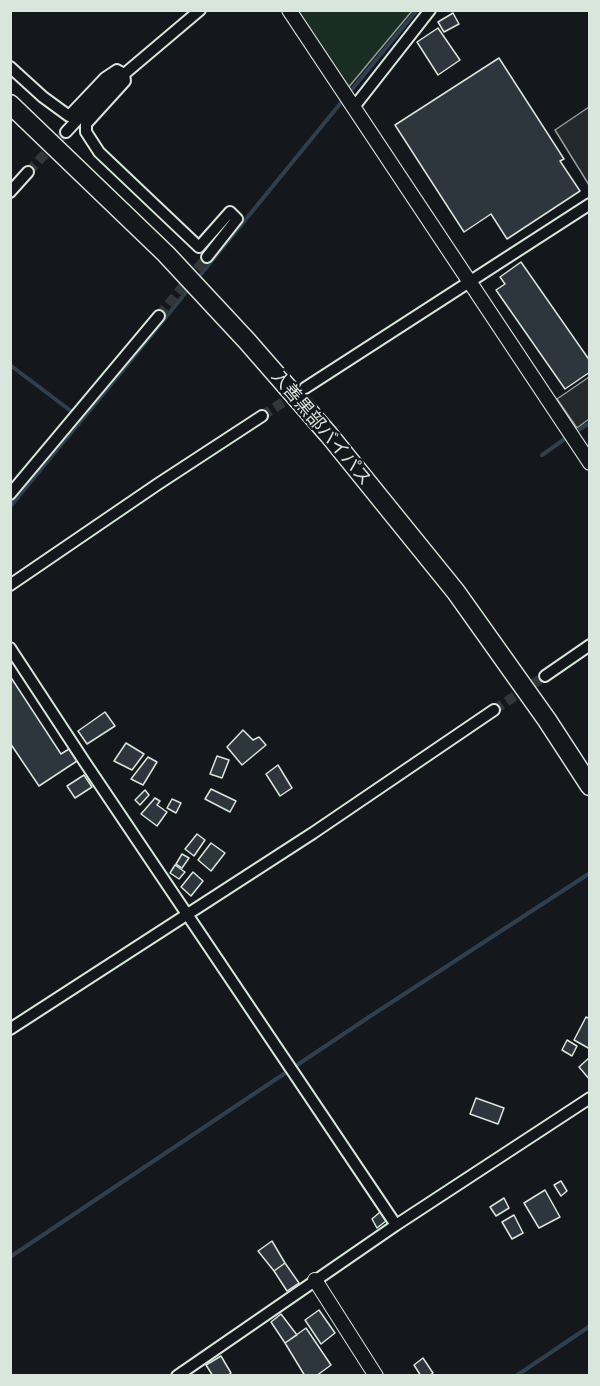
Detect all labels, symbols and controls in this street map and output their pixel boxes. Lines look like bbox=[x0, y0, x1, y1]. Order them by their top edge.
street label: 入善黒部バイパス bbox=[266, 366, 376, 490]

